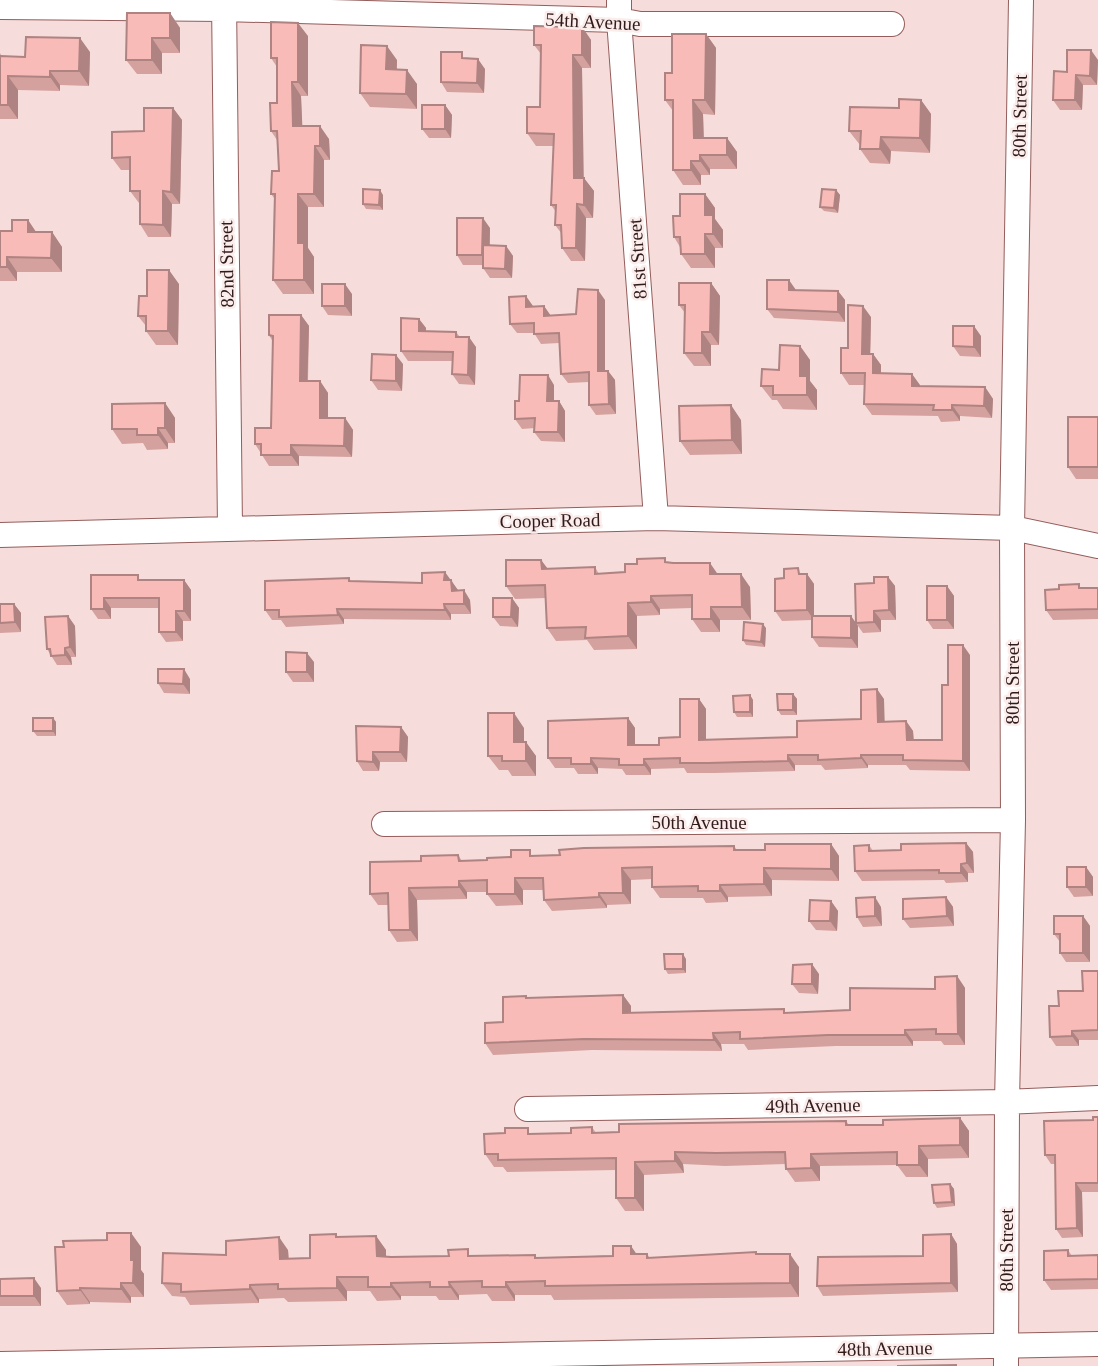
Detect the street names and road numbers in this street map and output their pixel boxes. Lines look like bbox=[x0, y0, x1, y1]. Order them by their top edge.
street label: 54th Avenue bbox=[545, 9, 641, 34]
street label: 80th Street bbox=[1008, 74, 1031, 158]
street label: 81st Street bbox=[624, 217, 651, 300]
street label: 82nd Street bbox=[215, 220, 238, 308]
street label: Cooper Road bbox=[499, 509, 601, 532]
street label: 80th Street bbox=[1002, 641, 1023, 724]
street label: 50th Avenue bbox=[651, 812, 747, 833]
street label: 49th Avenue bbox=[765, 1094, 861, 1117]
street label: 80th Street bbox=[996, 1208, 1017, 1291]
street label: 48th Avenue bbox=[837, 1337, 933, 1360]

